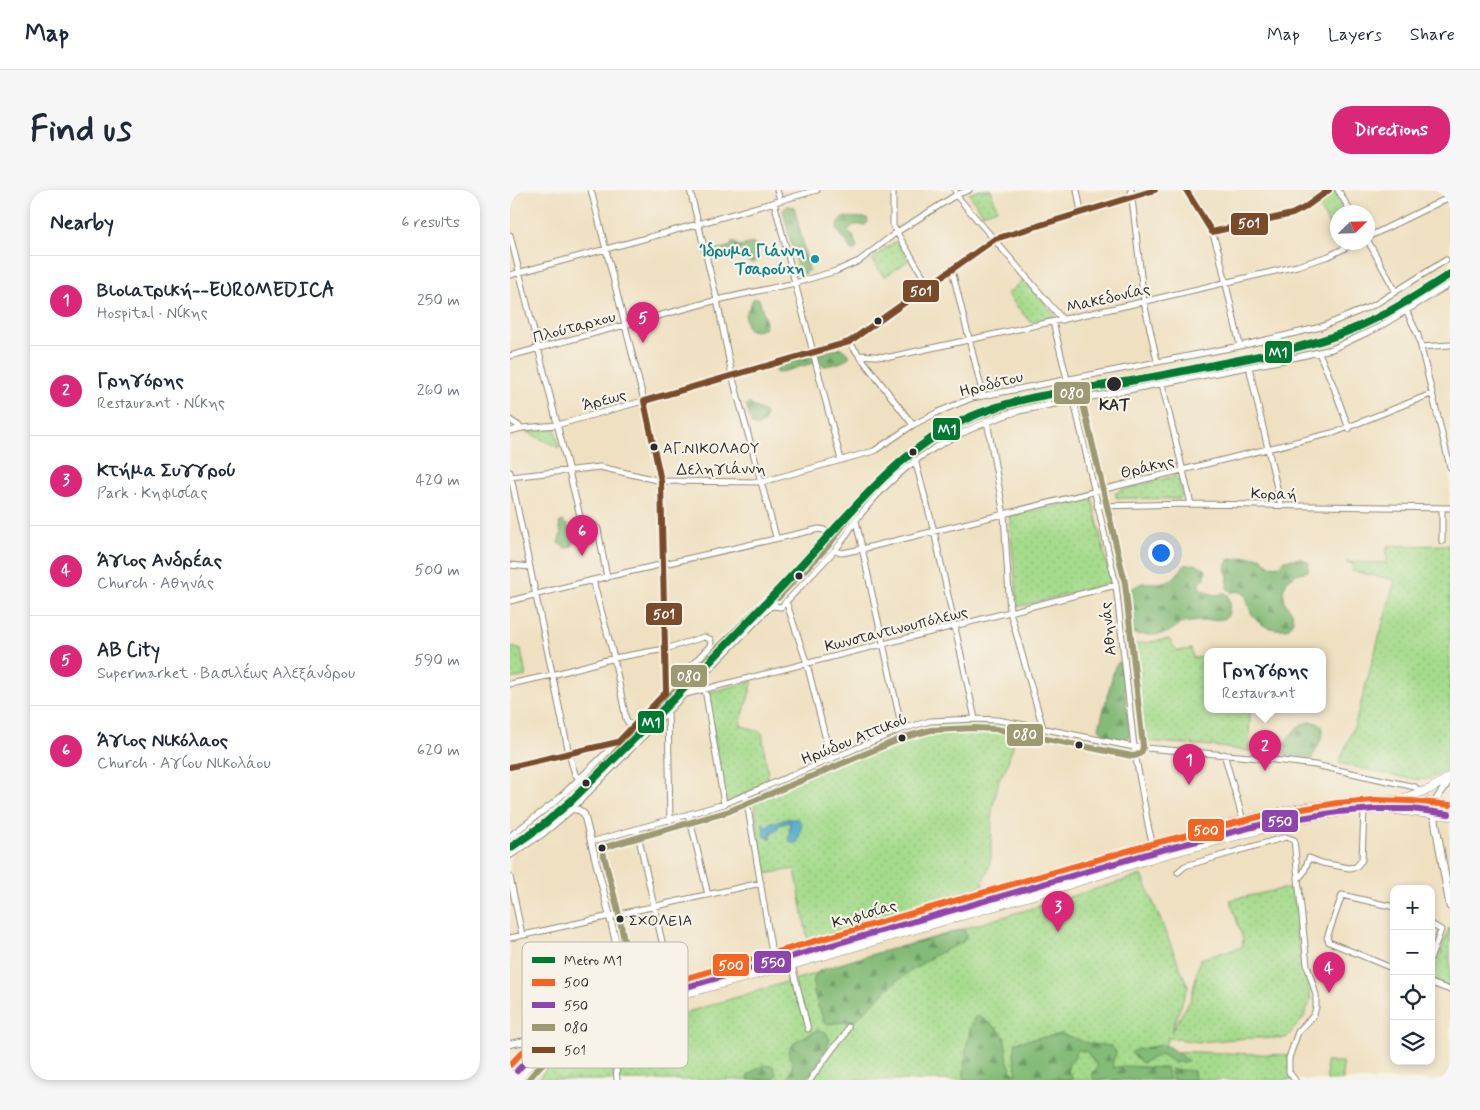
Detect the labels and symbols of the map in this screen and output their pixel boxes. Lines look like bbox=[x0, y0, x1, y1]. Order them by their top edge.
north arrow bbox=[1330, 205, 1375, 250]
line badge: 501 bbox=[1230, 212, 1269, 236]
text: 501 bbox=[1238, 215, 1260, 233]
place label: Ίδρυμα Γιάννη Τσαρούχη bbox=[699, 241, 806, 280]
marker: Ίδρυμα Γιάννη Τσαρούχη bbox=[809, 253, 821, 265]
line badge: 501 bbox=[902, 279, 940, 303]
street label: Μακεδονίας bbox=[1064, 279, 1152, 318]
text: 501 bbox=[910, 283, 932, 301]
pin: 5 bbox=[627, 302, 659, 343]
street label: Πλούταρχου bbox=[531, 306, 618, 349]
unlabelled marker bbox=[873, 316, 883, 326]
line badge: Μ1 bbox=[1264, 340, 1293, 364]
text: Μ1 bbox=[1268, 344, 1288, 362]
street label: Ηροδότου bbox=[957, 366, 1025, 402]
marker: ΚΑΤ bbox=[1105, 375, 1123, 393]
line badge: 080 bbox=[1053, 381, 1091, 405]
street label: Άρεως bbox=[580, 385, 629, 416]
text: 080 bbox=[1060, 385, 1084, 403]
place label: ΚΑΤ bbox=[1099, 395, 1130, 416]
line badge: Μ1 bbox=[932, 417, 961, 441]
text: Μ1 bbox=[937, 421, 957, 439]
place label: ΑΓ.ΝΙΚΟΛΑΟΥ bbox=[663, 439, 759, 459]
marker: ΑΓ.ΝΙΚΟΛΑΟΥ bbox=[649, 442, 659, 452]
unlabelled marker bbox=[908, 447, 918, 457]
street label: Θράκης bbox=[1118, 451, 1176, 484]
street label: Δεληγιάννη bbox=[676, 458, 766, 481]
street label: Κοραή bbox=[1251, 484, 1297, 505]
pin: 6 bbox=[566, 515, 598, 556]
your location bbox=[1148, 540, 1174, 566]
unlabelled marker bbox=[794, 571, 804, 581]
street label: Αθηνάς bbox=[1095, 601, 1122, 657]
line badge: 501 bbox=[645, 602, 683, 626]
street label: Κωνσταντινουπόλεως bbox=[823, 602, 970, 657]
text: 501 bbox=[653, 606, 675, 624]
line badge: 080 bbox=[670, 664, 708, 688]
text: 080 bbox=[677, 668, 701, 686]
street label: Ηρώδου Αττικού bbox=[798, 708, 911, 770]
line badge: Μ1 bbox=[637, 710, 665, 734]
text: Μ1 bbox=[641, 714, 661, 732]
line badge: 080 bbox=[1006, 723, 1044, 747]
text: 080 bbox=[1013, 726, 1037, 744]
pin: 2 bbox=[1249, 730, 1281, 771]
unlabelled marker bbox=[897, 733, 907, 743]
unlabelled marker bbox=[1074, 740, 1084, 750]
pin: 1 bbox=[1173, 744, 1205, 785]
unlabelled marker bbox=[581, 778, 591, 788]
line badge: 550 bbox=[1261, 809, 1299, 833]
text: 550 bbox=[1268, 813, 1292, 831]
line badge: 500 bbox=[1187, 818, 1225, 842]
text: 500 bbox=[1194, 822, 1218, 840]
unlabelled marker bbox=[597, 843, 607, 853]
pin: 3 bbox=[1042, 891, 1074, 932]
street label: Κηφισίας bbox=[830, 895, 899, 934]
place label: ΣΧΟΛΕΙΑ bbox=[629, 911, 692, 931]
marker: ΣΧΟΛΕΙΑ bbox=[615, 914, 625, 924]
legend bbox=[522, 942, 688, 1068]
line badge: 550 bbox=[753, 950, 792, 974]
text: Metro Μ1 bbox=[564, 952, 622, 970]
pin: 4 bbox=[1313, 952, 1345, 993]
line badge: 500 bbox=[712, 953, 750, 977]
text: 550 bbox=[761, 954, 785, 972]
text: 500 bbox=[719, 957, 743, 975]
text: 500 bbox=[564, 974, 589, 992]
text: 550 bbox=[564, 997, 588, 1015]
text: 080 bbox=[564, 1019, 588, 1037]
text: 501 bbox=[564, 1042, 586, 1060]

